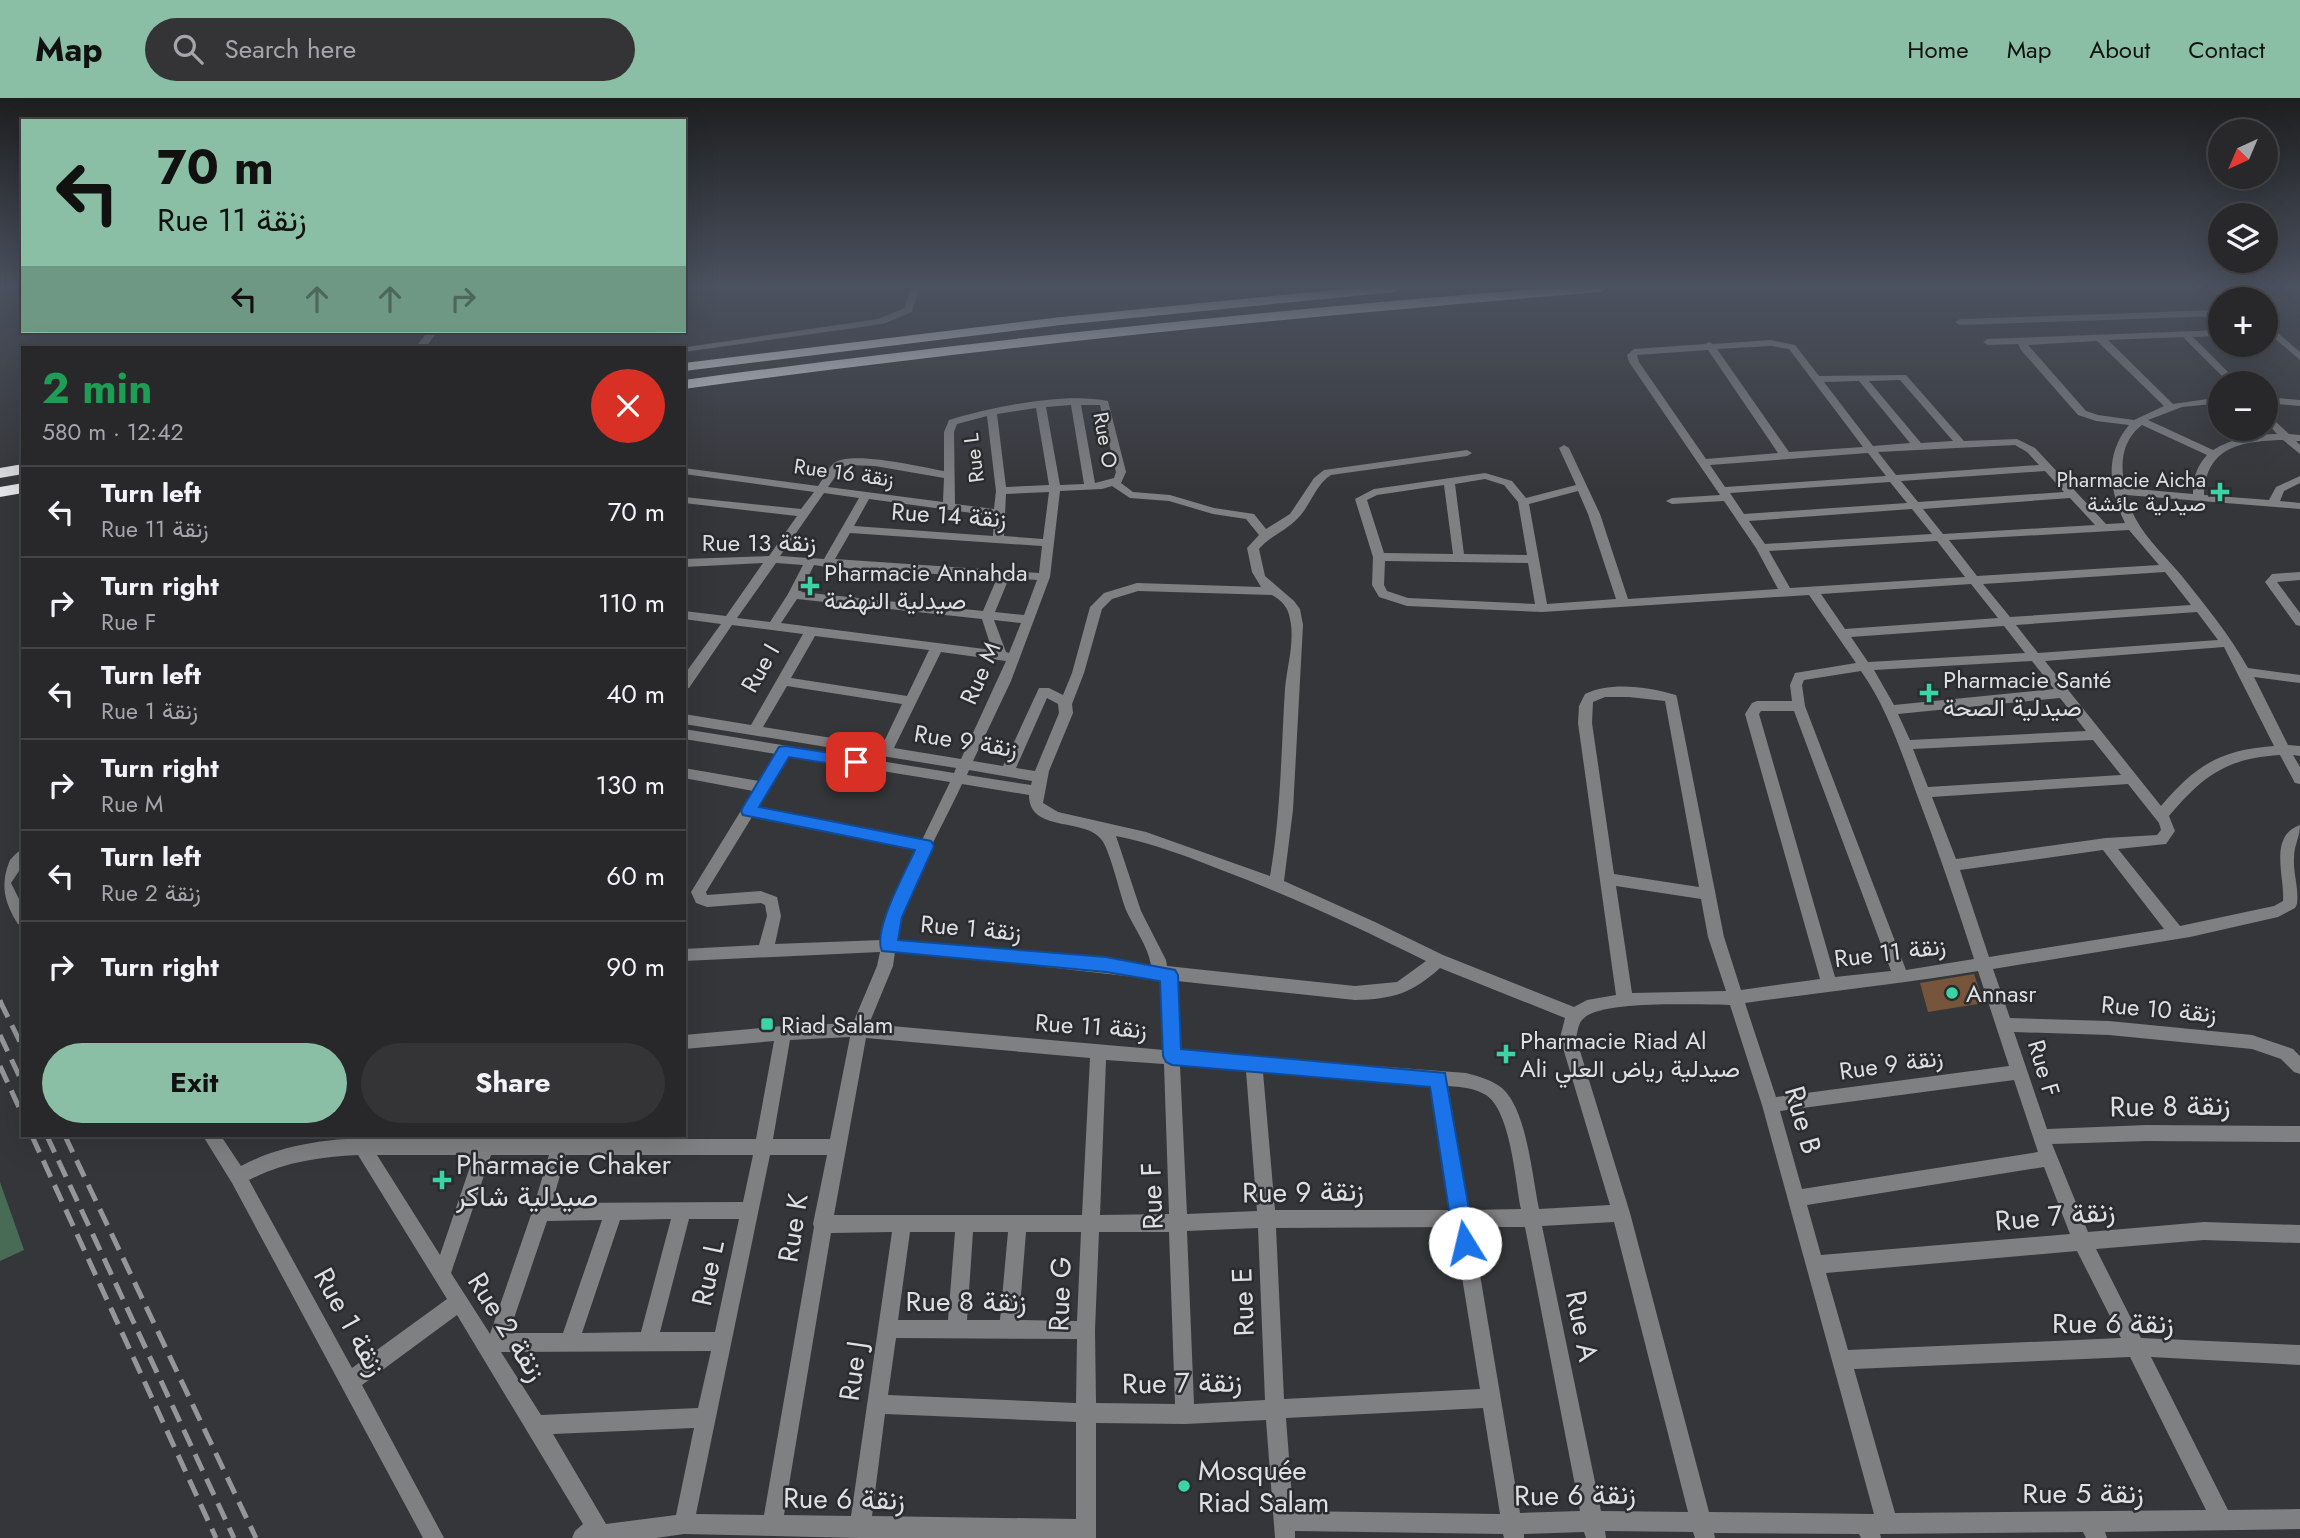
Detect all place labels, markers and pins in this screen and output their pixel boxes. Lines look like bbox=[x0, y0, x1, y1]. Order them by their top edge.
place label: Pharmacie Aicha صيدلية عائشة bbox=[2057, 465, 2206, 519]
marker: Pharmacie Aicha صيدلية عائشة bbox=[2212, 484, 2228, 500]
place label: Pharmacie Annahda صيدلية النهضة bbox=[824, 555, 1027, 618]
marker: Pharmacie Annahda صيدلية النهضة bbox=[802, 578, 818, 594]
place label: Pharmacie Santé صيدلية الصحة bbox=[1943, 662, 2111, 725]
marker: Pharmacie Santé صيدلية الصحة bbox=[1921, 685, 1937, 701]
pin bbox=[826, 732, 886, 792]
place label: Annasr bbox=[1966, 976, 2037, 1011]
marker: Annasr bbox=[1944, 985, 1960, 1001]
place label: Riad Salam bbox=[781, 1007, 894, 1042]
marker: Riad Salam bbox=[759, 1016, 775, 1032]
place label: Pharmacie Riad Al Ali صيدلية رياض العلي bbox=[1520, 1023, 1740, 1088]
marker: Pharmacie Riad Al Ali صيدلية رياض العلي bbox=[1498, 1046, 1514, 1062]
place label: Pharmacie Chaker صيدلية شاكر bbox=[455, 1144, 672, 1217]
marker: Pharmacie Chaker صيدلية شاكر bbox=[434, 1172, 450, 1188]
place label: Mosquée Riad Salam bbox=[1198, 1450, 1329, 1523]
marker: Mosquée Riad Salam bbox=[1176, 1478, 1192, 1494]

